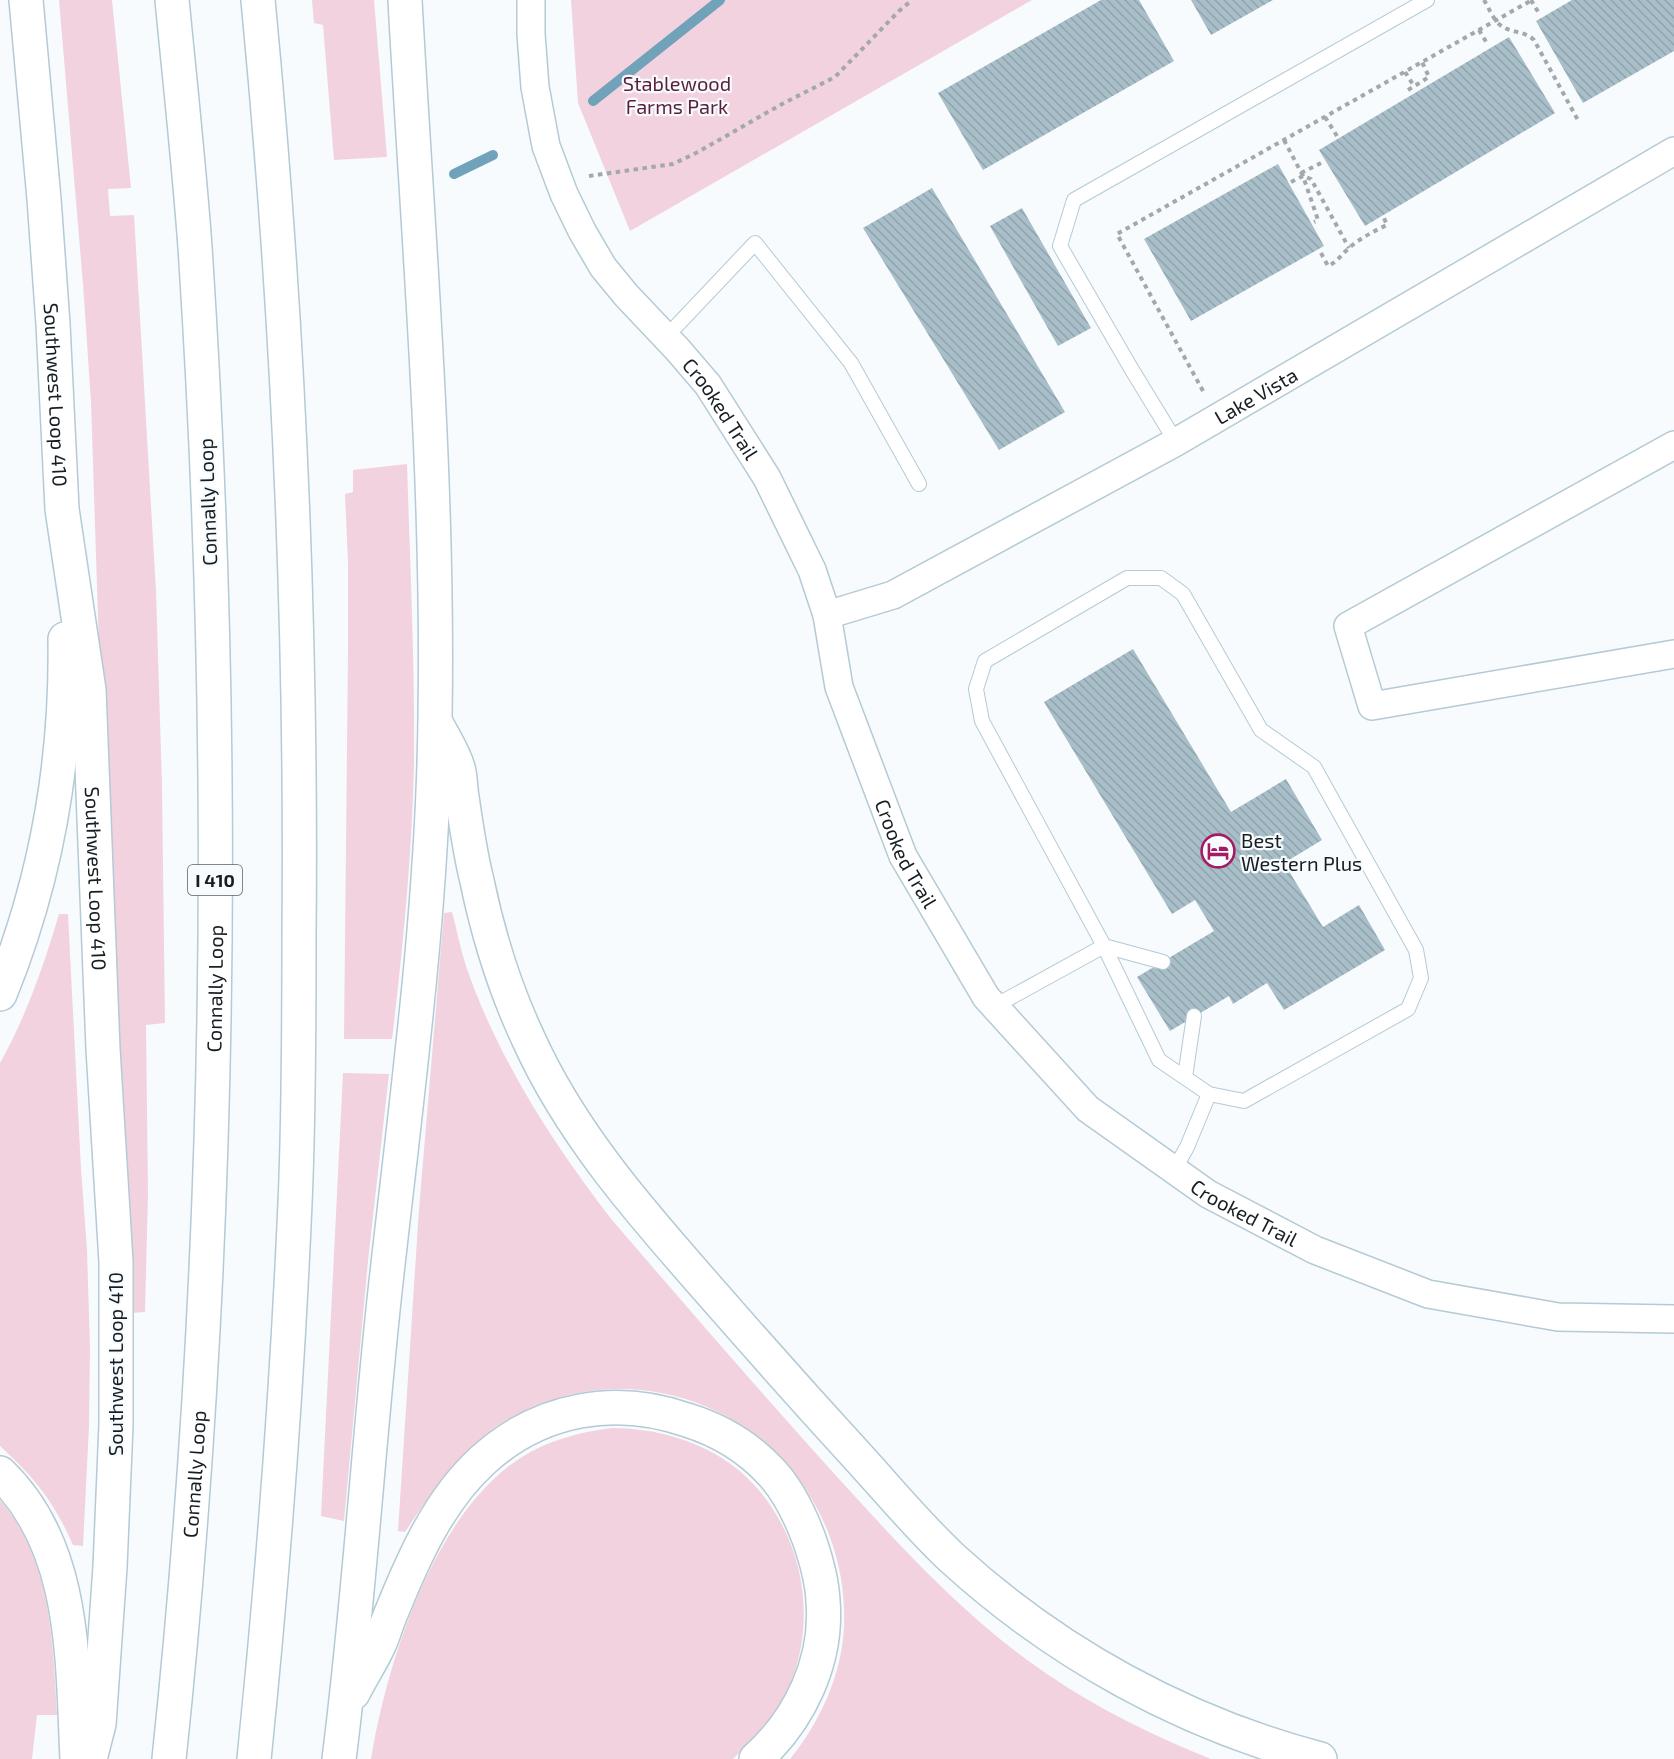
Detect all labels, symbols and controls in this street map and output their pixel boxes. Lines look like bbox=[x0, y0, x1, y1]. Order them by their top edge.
park label: Stablewood Farms Park bbox=[623, 71, 731, 118]
street label: Southwest Loop 410 bbox=[40, 302, 73, 487]
street label: Crooked Trail bbox=[678, 353, 764, 464]
street label: Lake Vista bbox=[1210, 362, 1301, 429]
street label: Connally Loop bbox=[193, 438, 221, 566]
street label: Southwest Loop 410 bbox=[81, 786, 112, 971]
street label: Crooked Trail bbox=[871, 796, 943, 912]
place label: Best Western Plus bbox=[1241, 828, 1362, 875]
hotel icon: Best Western Plus bbox=[1200, 833, 1236, 869]
road number: I 410 bbox=[188, 865, 242, 895]
street label: Connally Loop bbox=[201, 925, 227, 1053]
street label: Crooked Trail bbox=[1186, 1174, 1302, 1251]
street label: Southwest Loop 410 bbox=[103, 1272, 127, 1456]
street label: Connally Loop bbox=[177, 1410, 210, 1539]

